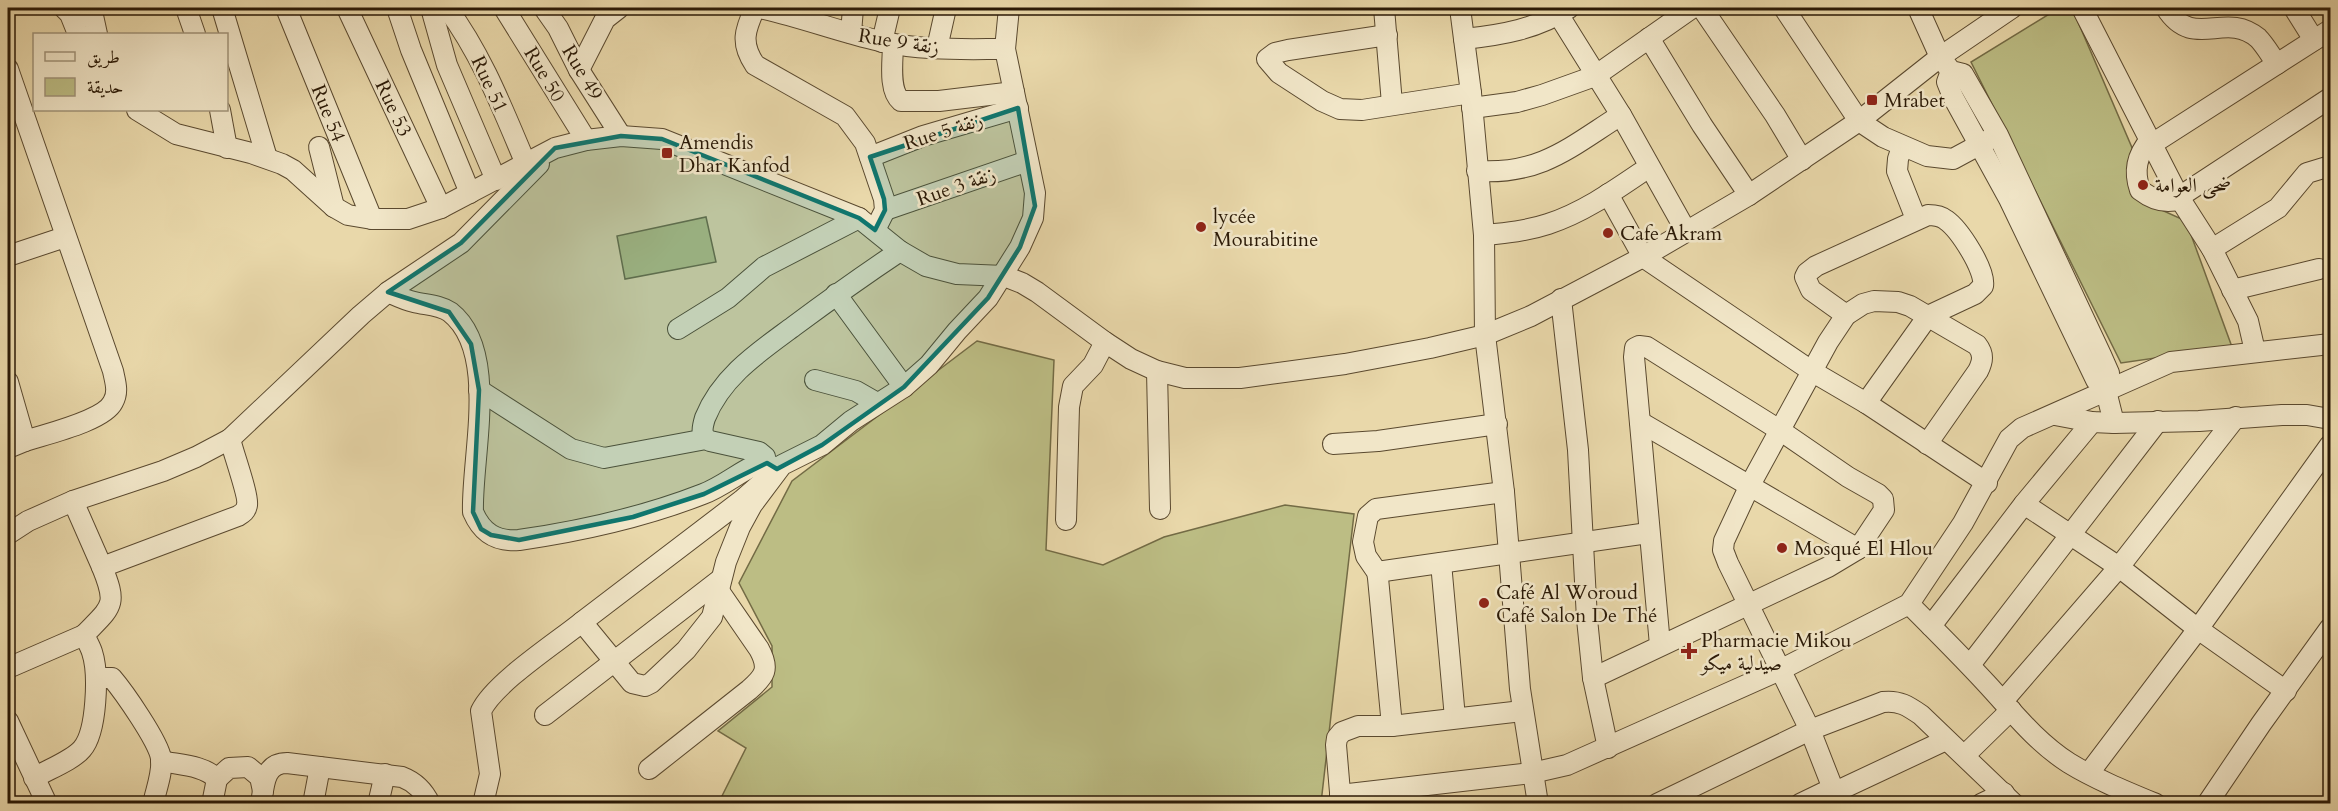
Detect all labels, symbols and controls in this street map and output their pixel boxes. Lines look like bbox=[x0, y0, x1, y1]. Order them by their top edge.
street label: Rue 9 زنقة bbox=[856, 22, 941, 61]
legend bbox=[33, 33, 228, 111]
street label: Rue 49 bbox=[556, 40, 610, 105]
street label: Rue 50 bbox=[518, 42, 572, 107]
text: طريق bbox=[87, 45, 120, 70]
street label: Rue 51 bbox=[465, 51, 514, 117]
text: حديقة bbox=[87, 75, 123, 100]
street label: Rue 53 bbox=[369, 75, 418, 141]
street label: Rue 54 bbox=[305, 80, 352, 146]
place label: Mrabet bbox=[1884, 87, 1946, 114]
marker: Mrabet bbox=[1865, 93, 1879, 107]
street label: Rue 5 زنقة bbox=[900, 106, 986, 157]
place label: Amendis Dhar Kanfod bbox=[679, 129, 790, 179]
marker: Amendis Dhar Kanfod bbox=[660, 146, 674, 160]
street label: Rue 3 زنقة bbox=[913, 160, 999, 213]
place label: ضحى العوامة bbox=[2155, 172, 2231, 199]
marker: ضحى العوامة bbox=[2136, 178, 2150, 192]
place label: lycée Mourabitine bbox=[1213, 203, 1318, 253]
marker: lycée Mourabitine bbox=[1194, 220, 1208, 234]
place label: Cafe Akram bbox=[1620, 220, 1722, 247]
marker: Cafe Akram bbox=[1601, 226, 1615, 240]
place label: Mosqué El Hlou bbox=[1794, 535, 1933, 562]
marker: Mosqué El Hlou bbox=[1775, 541, 1789, 555]
place label: Café Al Woroud Café Salon De Thé bbox=[1496, 579, 1657, 629]
marker: Café Al Woroud Café Salon De Thé bbox=[1477, 596, 1491, 610]
place label: Pharmacie Mikou صيدلية ميكو bbox=[1699, 627, 1851, 677]
marker: Pharmacie Mikou صيدلية ميكو bbox=[1682, 644, 1696, 658]

